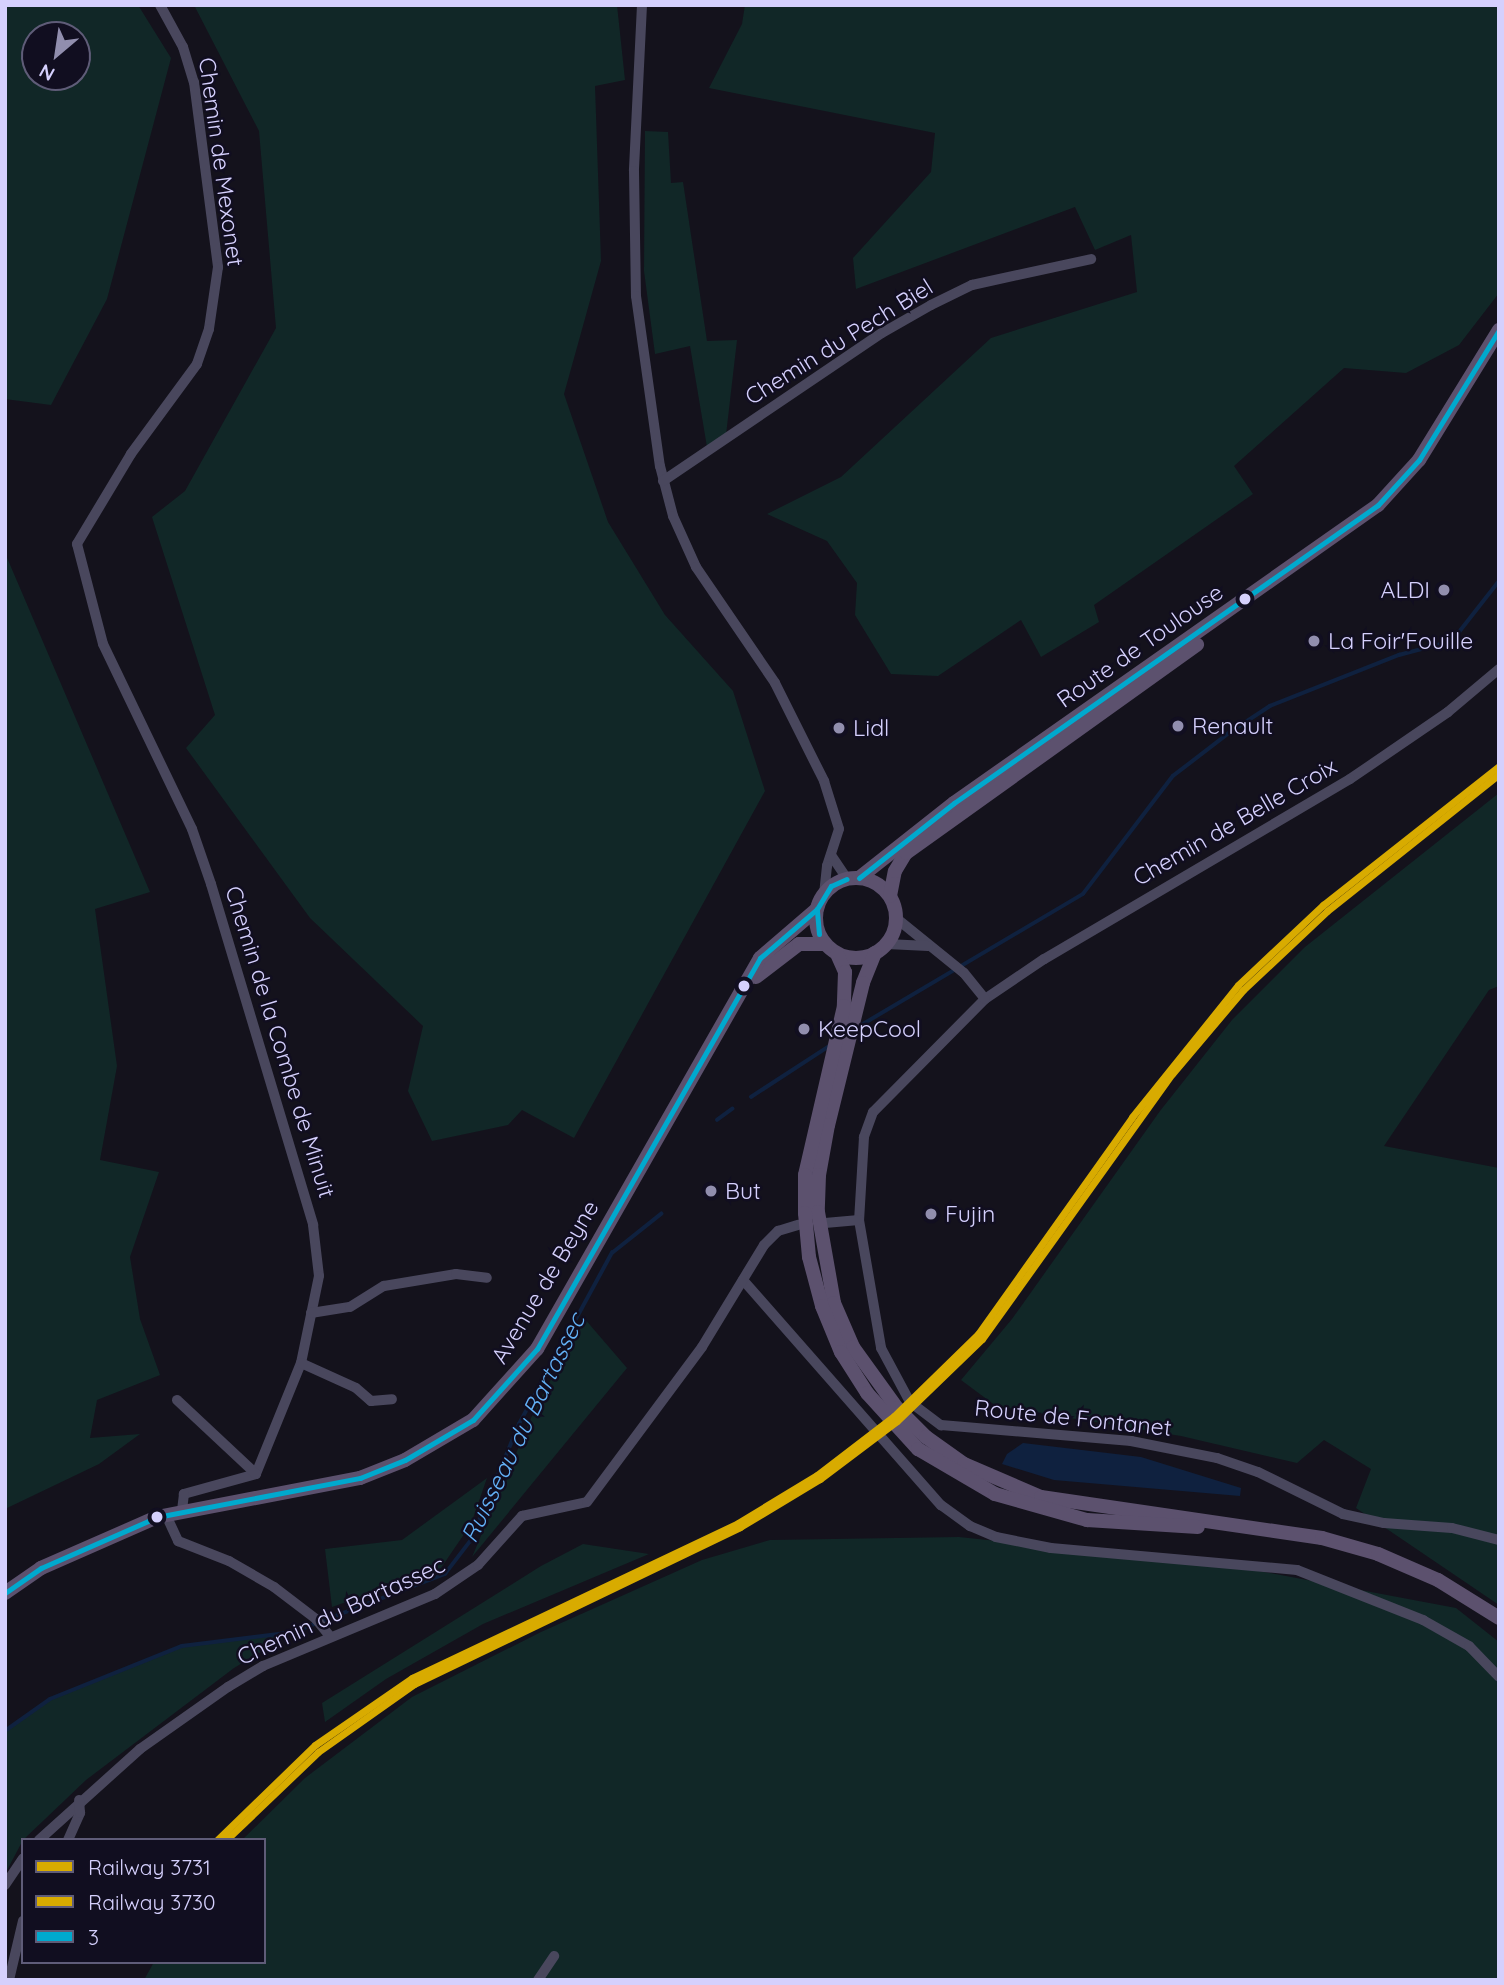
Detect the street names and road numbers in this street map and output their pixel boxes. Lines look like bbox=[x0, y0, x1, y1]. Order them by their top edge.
street label: Chemin de Mexonet bbox=[193, 56, 249, 268]
street label: Chemin du Pech Biel bbox=[740, 273, 938, 411]
street label: Route de Toulouse bbox=[1052, 578, 1228, 714]
street label: Chemin de Belle Croix bbox=[1128, 752, 1342, 892]
street label: Chemin de la Combe de Minuit bbox=[219, 883, 341, 1201]
street label: Avenue de Beyne bbox=[485, 1195, 605, 1369]
street label: Route de Fontanet bbox=[973, 1394, 1173, 1442]
street label: Chemin du Bartassec bbox=[233, 1551, 449, 1671]

